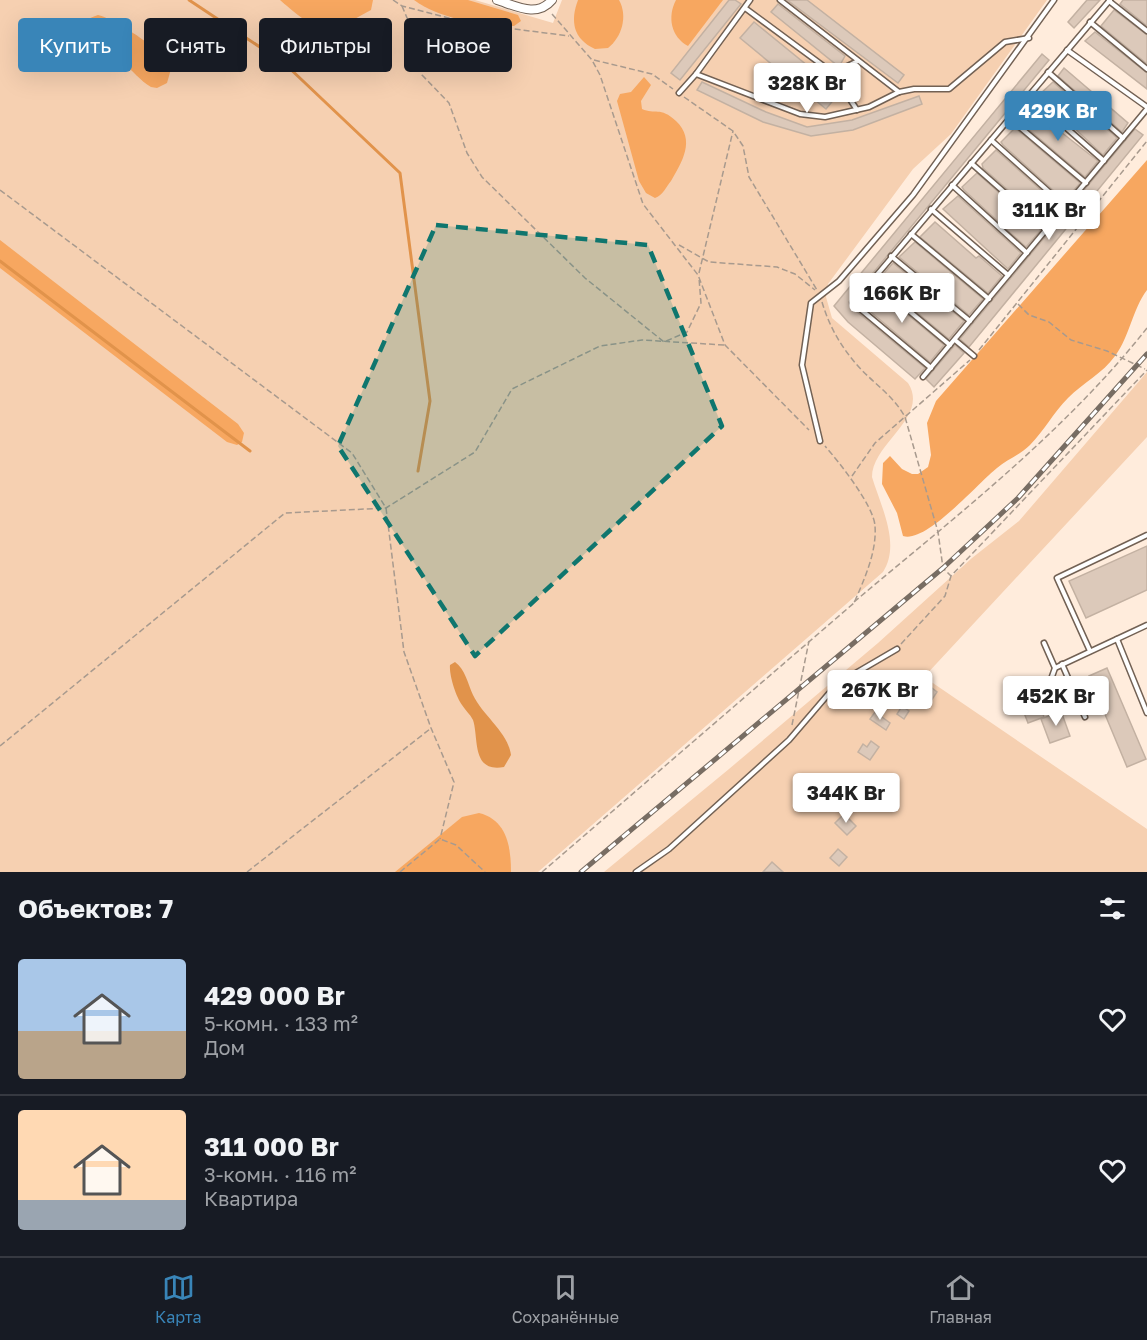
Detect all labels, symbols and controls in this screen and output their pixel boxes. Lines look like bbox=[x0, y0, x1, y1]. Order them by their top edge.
chip: Купить bbox=[18, 18, 132, 72]
chip: Снять bbox=[144, 18, 247, 72]
chip: Фильтры bbox=[259, 18, 392, 72]
chip: Новое bbox=[404, 18, 512, 72]
pin: 328K Br bbox=[752, 63, 862, 114]
text: 328K Br bbox=[768, 70, 846, 94]
pin: 429K Br bbox=[1003, 91, 1113, 142]
text: 429K Br bbox=[1019, 98, 1097, 122]
pin: 311K Br bbox=[994, 190, 1104, 241]
text: 311K Br bbox=[1012, 197, 1086, 221]
pin: 166K Br bbox=[847, 273, 957, 324]
text: 166K Br bbox=[863, 280, 941, 304]
pin: 267K Br bbox=[825, 670, 935, 721]
pin: 452K Br bbox=[1001, 676, 1111, 727]
text: 267K Br bbox=[841, 677, 919, 701]
text: 452K Br bbox=[1017, 683, 1095, 707]
pin: 344K Br bbox=[791, 773, 901, 824]
text: 344K Br bbox=[807, 780, 885, 804]
icon: filters bbox=[1096, 892, 1129, 925]
text: Объектов: 7 bbox=[18, 893, 173, 924]
text: 429 000 Br bbox=[204, 980, 345, 1011]
icon: home bbox=[66, 983, 138, 1055]
icon: heart bbox=[1096, 1003, 1129, 1036]
text: 5-комн. · 133 m² bbox=[204, 1011, 358, 1035]
text: Дом bbox=[204, 1035, 245, 1059]
text: 311 000 Br bbox=[204, 1131, 339, 1162]
icon: home bbox=[66, 1134, 138, 1206]
icon: heart bbox=[1096, 1154, 1129, 1187]
text: 3-комн. · 116 m² bbox=[204, 1162, 356, 1186]
text: Квартира bbox=[204, 1186, 298, 1210]
tab: Карта bbox=[155, 1271, 201, 1327]
tab: Сохранённые bbox=[512, 1271, 619, 1327]
tab: Главная bbox=[929, 1271, 992, 1327]

